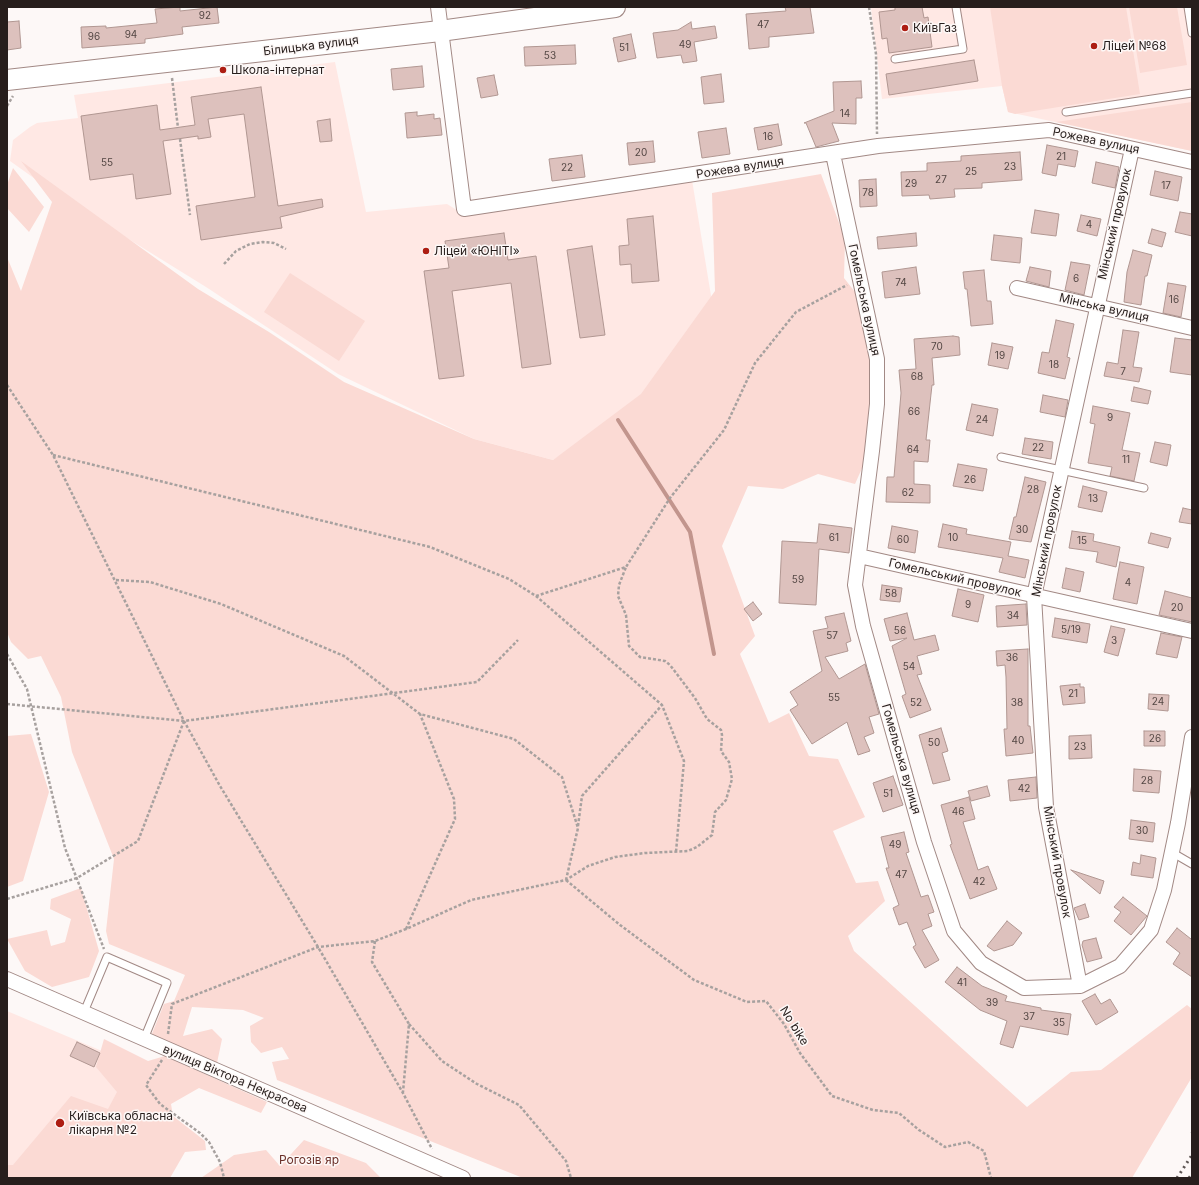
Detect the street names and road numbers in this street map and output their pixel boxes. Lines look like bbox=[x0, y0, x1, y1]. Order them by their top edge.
street label: Білицька вулиця bbox=[263, 33, 359, 59]
street label: Рожева вулиця bbox=[1051, 125, 1141, 157]
street label: Рожева вулиця bbox=[695, 154, 785, 182]
street label: Мінський провулок bbox=[1095, 167, 1135, 281]
street label: Гомельська вулиця bbox=[845, 243, 883, 357]
street label: Мінська вулиця bbox=[1058, 291, 1150, 325]
street label: Мінський провулок bbox=[1029, 484, 1065, 598]
street label: Гомельський провулок bbox=[887, 556, 1023, 600]
street label: Гомельська вулиця bbox=[878, 702, 924, 816]
street label: Мінський провулок bbox=[1040, 805, 1074, 919]
street label: No bike bbox=[776, 1004, 812, 1048]
street label: вулиця Віктора Некрасова bbox=[160, 1042, 310, 1116]

